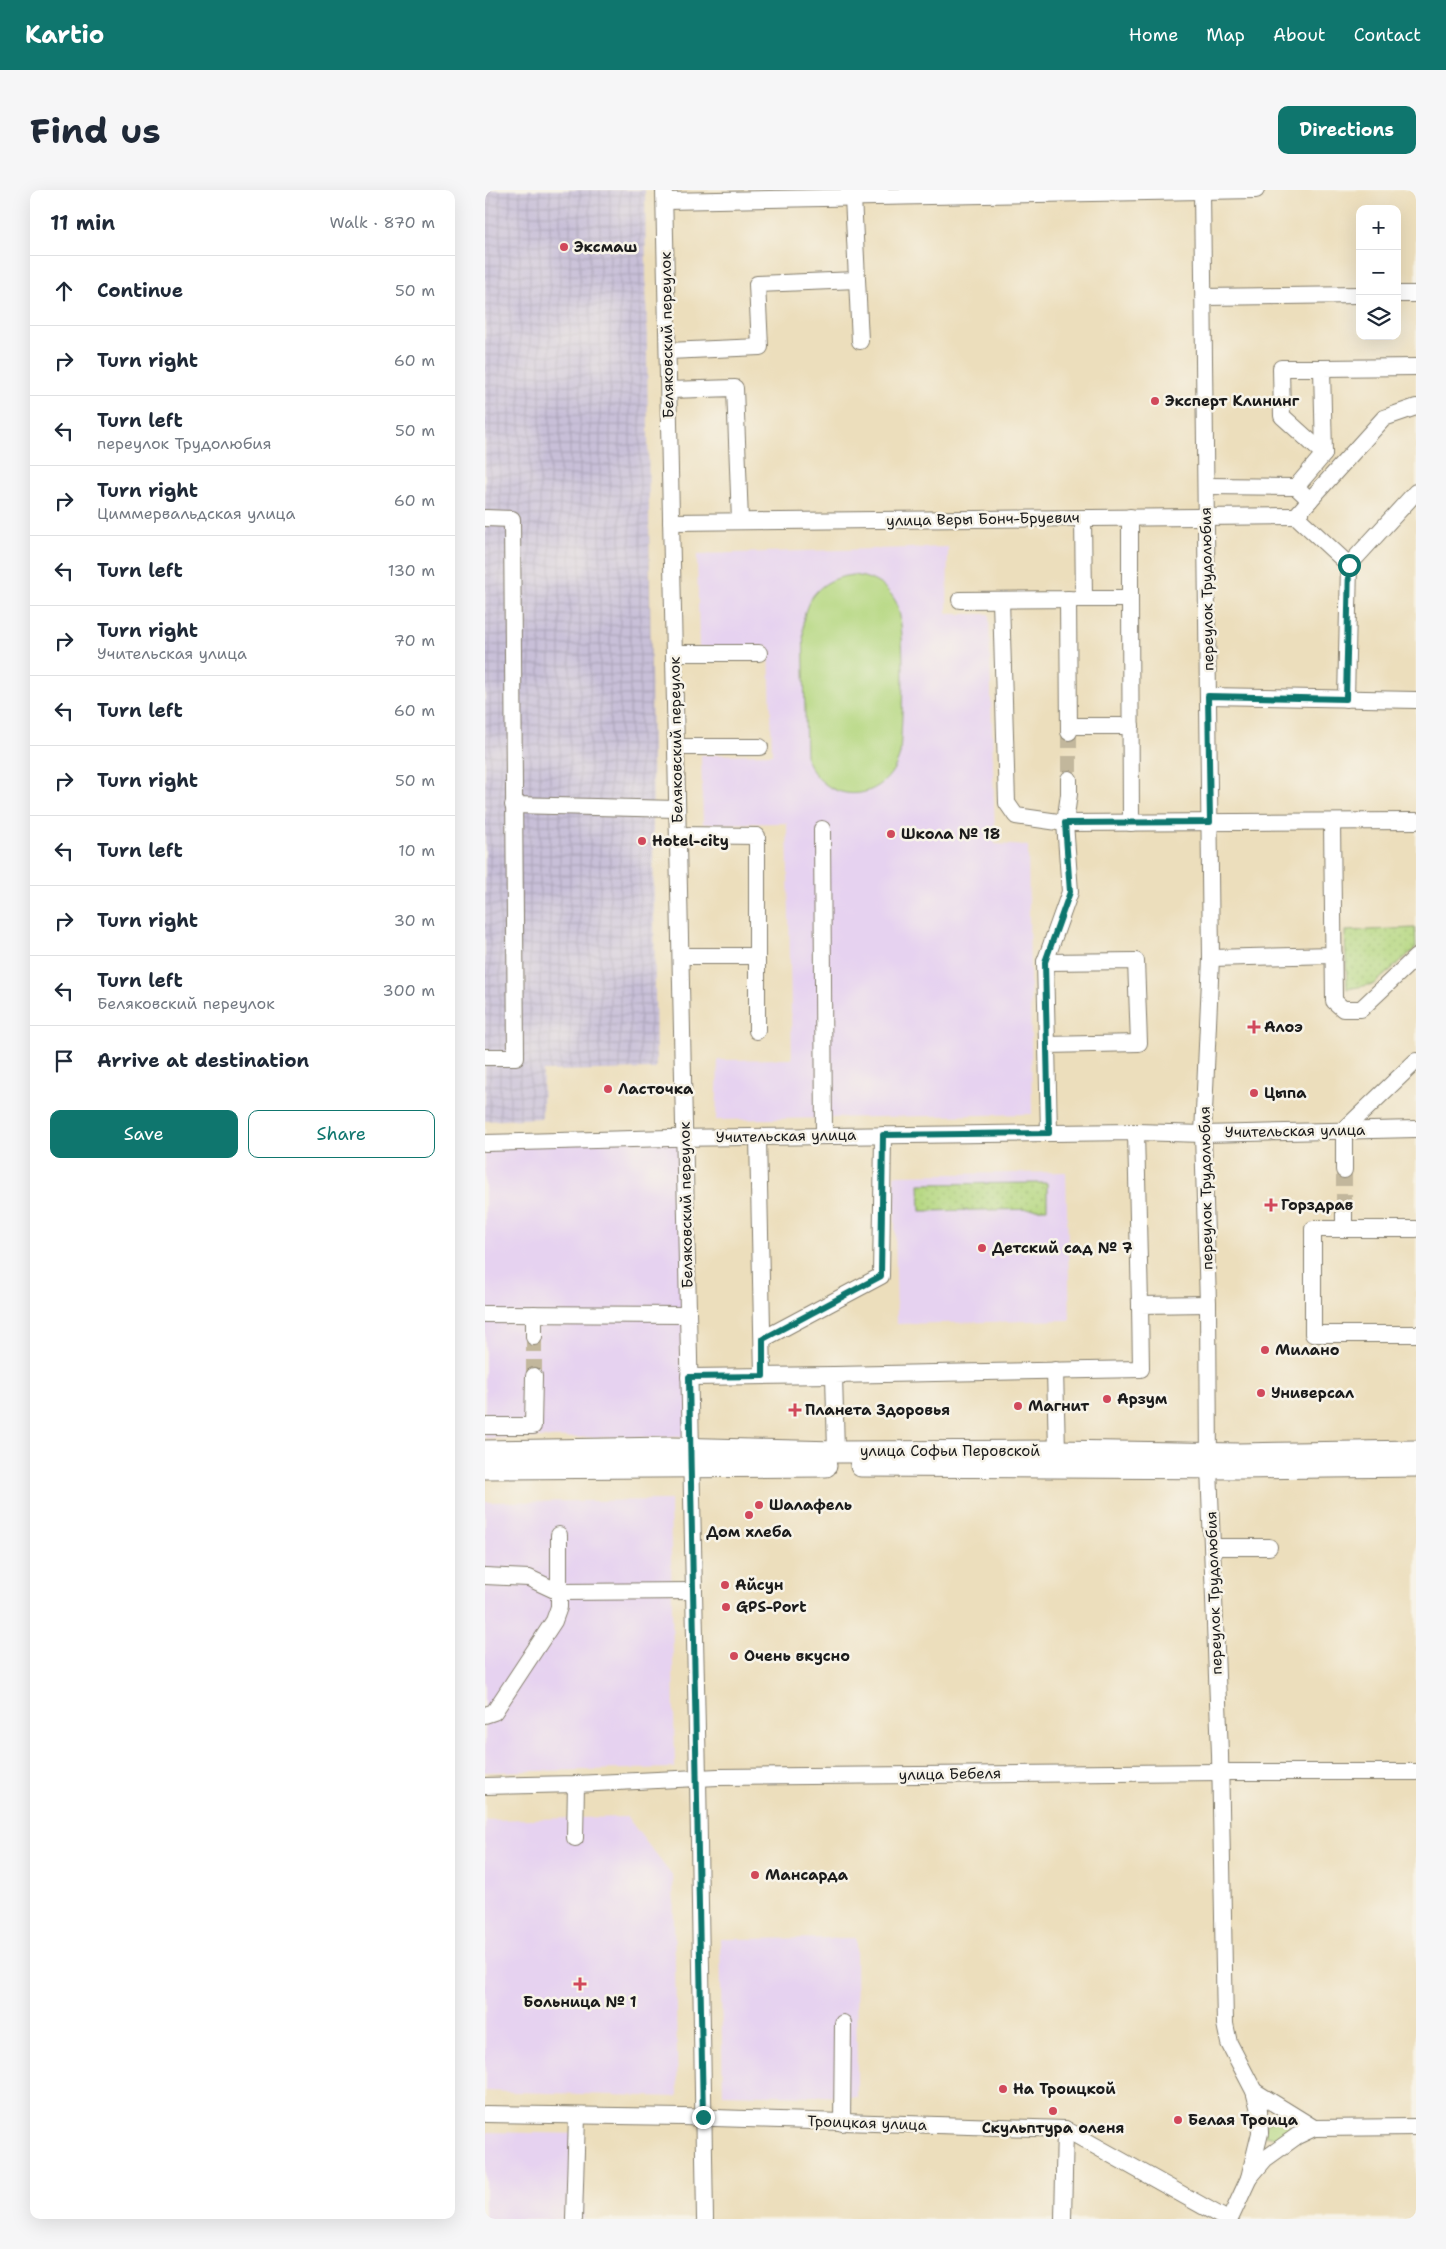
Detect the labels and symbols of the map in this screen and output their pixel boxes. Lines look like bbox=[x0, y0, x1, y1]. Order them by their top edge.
place label: Эксмаш bbox=[574, 237, 637, 257]
marker: Эксмаш bbox=[558, 241, 570, 253]
street label: Беляковский переулок bbox=[656, 251, 678, 418]
place label: Эксперт Клининг bbox=[1165, 391, 1300, 411]
marker: Эксперт Клининг bbox=[1149, 395, 1161, 407]
street label: улица Веры Бонч-Бруевич bbox=[886, 507, 1080, 531]
street label: переулок Трудолюбия bbox=[1196, 507, 1218, 671]
route start bbox=[1338, 554, 1361, 577]
street label: Беляковский переулок bbox=[665, 656, 687, 823]
place label: Школа № 18 bbox=[901, 824, 1000, 844]
marker: Школа № 18 bbox=[885, 828, 897, 840]
place label: Hotel-city bbox=[652, 831, 729, 851]
marker: Hotel-city bbox=[636, 835, 648, 847]
place label: Алоэ bbox=[1264, 1017, 1303, 1037]
marker: Алоэ bbox=[1248, 1021, 1260, 1033]
place label: Ласточка bbox=[618, 1079, 694, 1099]
marker: Ласточка bbox=[602, 1083, 614, 1095]
place label: Цыпа bbox=[1264, 1083, 1307, 1103]
marker: Цыпа bbox=[1248, 1087, 1260, 1099]
street label: переулок Трудолюбия bbox=[1195, 1106, 1217, 1270]
street label: Учительская улица bbox=[1224, 1120, 1366, 1142]
street label: Беляковский переулок bbox=[675, 1121, 697, 1288]
street label: Учительская улица bbox=[715, 1125, 857, 1147]
place label: Горздрав bbox=[1281, 1195, 1353, 1215]
marker: Горздрав bbox=[1265, 1199, 1277, 1211]
place label: Детский сад № 7 bbox=[992, 1238, 1133, 1258]
marker: Детский сад № 7 bbox=[976, 1242, 988, 1254]
place label: Милано bbox=[1275, 1340, 1340, 1360]
marker: Милано bbox=[1259, 1344, 1271, 1356]
place label: Универсал bbox=[1271, 1383, 1354, 1403]
marker: Универсал bbox=[1255, 1387, 1267, 1399]
place label: Арзум bbox=[1117, 1389, 1168, 1409]
marker: Арзум bbox=[1101, 1393, 1113, 1405]
place label: Магнит bbox=[1028, 1396, 1089, 1416]
place label: Планета Здоровья bbox=[805, 1400, 950, 1420]
marker: Магнит bbox=[1012, 1400, 1024, 1412]
marker: Планета Здоровья bbox=[789, 1404, 801, 1416]
street label: улица Софьи Перовской bbox=[860, 1441, 1040, 1461]
place label: Шалафель bbox=[769, 1495, 852, 1515]
marker: Шалафель bbox=[753, 1499, 765, 1511]
marker: Дом хлеба bbox=[743, 1509, 755, 1521]
street label: переулок Трудолюбия bbox=[1201, 1511, 1227, 1675]
place label: Дом хлеба bbox=[706, 1522, 792, 1542]
place label: Айсун bbox=[735, 1575, 783, 1595]
marker: Айсун bbox=[719, 1579, 731, 1591]
place label: GPS-Port bbox=[736, 1597, 807, 1617]
marker: GPS-Port bbox=[720, 1601, 732, 1613]
place label: Очень вкусно bbox=[744, 1646, 850, 1666]
marker: Очень вкусно bbox=[728, 1650, 740, 1662]
street label: улица Бебеля bbox=[899, 1763, 1001, 1785]
place label: Мансарда bbox=[765, 1865, 849, 1885]
marker: Мансарда bbox=[749, 1869, 761, 1881]
marker: Больница № 1 bbox=[573, 1977, 587, 1991]
place label: Больница № 1 bbox=[523, 1992, 637, 2012]
place label: На Троицкой bbox=[1013, 2079, 1116, 2099]
marker: На Троицкой bbox=[997, 2083, 1009, 2095]
marker: Скульптура оленя bbox=[1047, 2105, 1059, 2117]
route end bbox=[692, 2106, 715, 2129]
place label: Белая Троица bbox=[1188, 2110, 1299, 2130]
street label: Троицкая улица bbox=[807, 2111, 928, 2135]
marker: Белая Троица bbox=[1172, 2114, 1184, 2126]
place label: Скульптура оленя bbox=[982, 2118, 1124, 2138]

